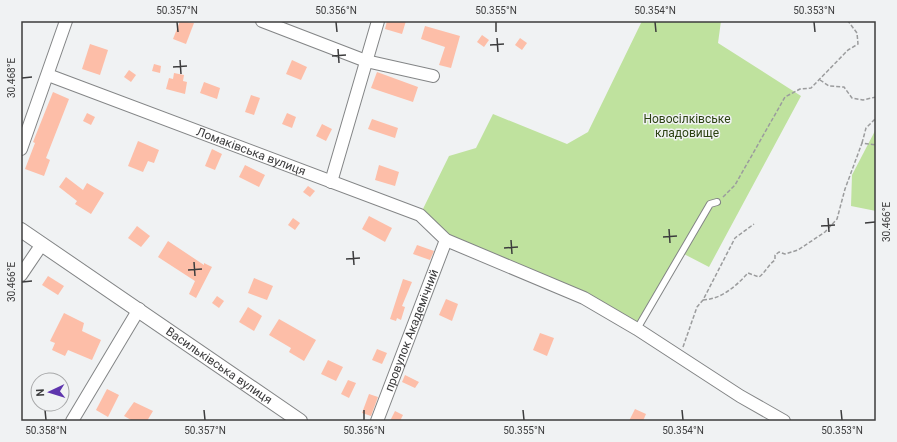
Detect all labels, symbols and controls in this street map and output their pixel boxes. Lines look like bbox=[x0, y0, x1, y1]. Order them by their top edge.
text: 50.357°N bbox=[156, 5, 198, 16]
text: 50.356°N bbox=[315, 5, 357, 16]
text: 50.355°N bbox=[475, 5, 517, 16]
text: 50.354°N bbox=[634, 5, 676, 16]
text: 50.353°N bbox=[793, 5, 835, 16]
text: 30.468°E bbox=[6, 58, 17, 98]
park label: Новосілківське кладовище bbox=[643, 112, 731, 140]
street label: Ломаківська вулиця bbox=[194, 124, 308, 178]
text: 30.466°E bbox=[881, 202, 892, 242]
text: 30.466°E bbox=[6, 262, 17, 302]
street label: провулок Академічний bbox=[382, 267, 441, 393]
street label: Васильківська вулиця bbox=[163, 324, 275, 407]
north arrow bbox=[30, 372, 70, 412]
text: N bbox=[34, 388, 47, 397]
text: 50.358°N bbox=[25, 425, 67, 436]
text: 50.357°N bbox=[184, 425, 226, 436]
text: 50.356°N bbox=[343, 425, 385, 436]
text: 50.355°N bbox=[503, 425, 545, 436]
text: 50.354°N bbox=[662, 425, 704, 436]
text: 50.353°N bbox=[821, 425, 863, 436]

